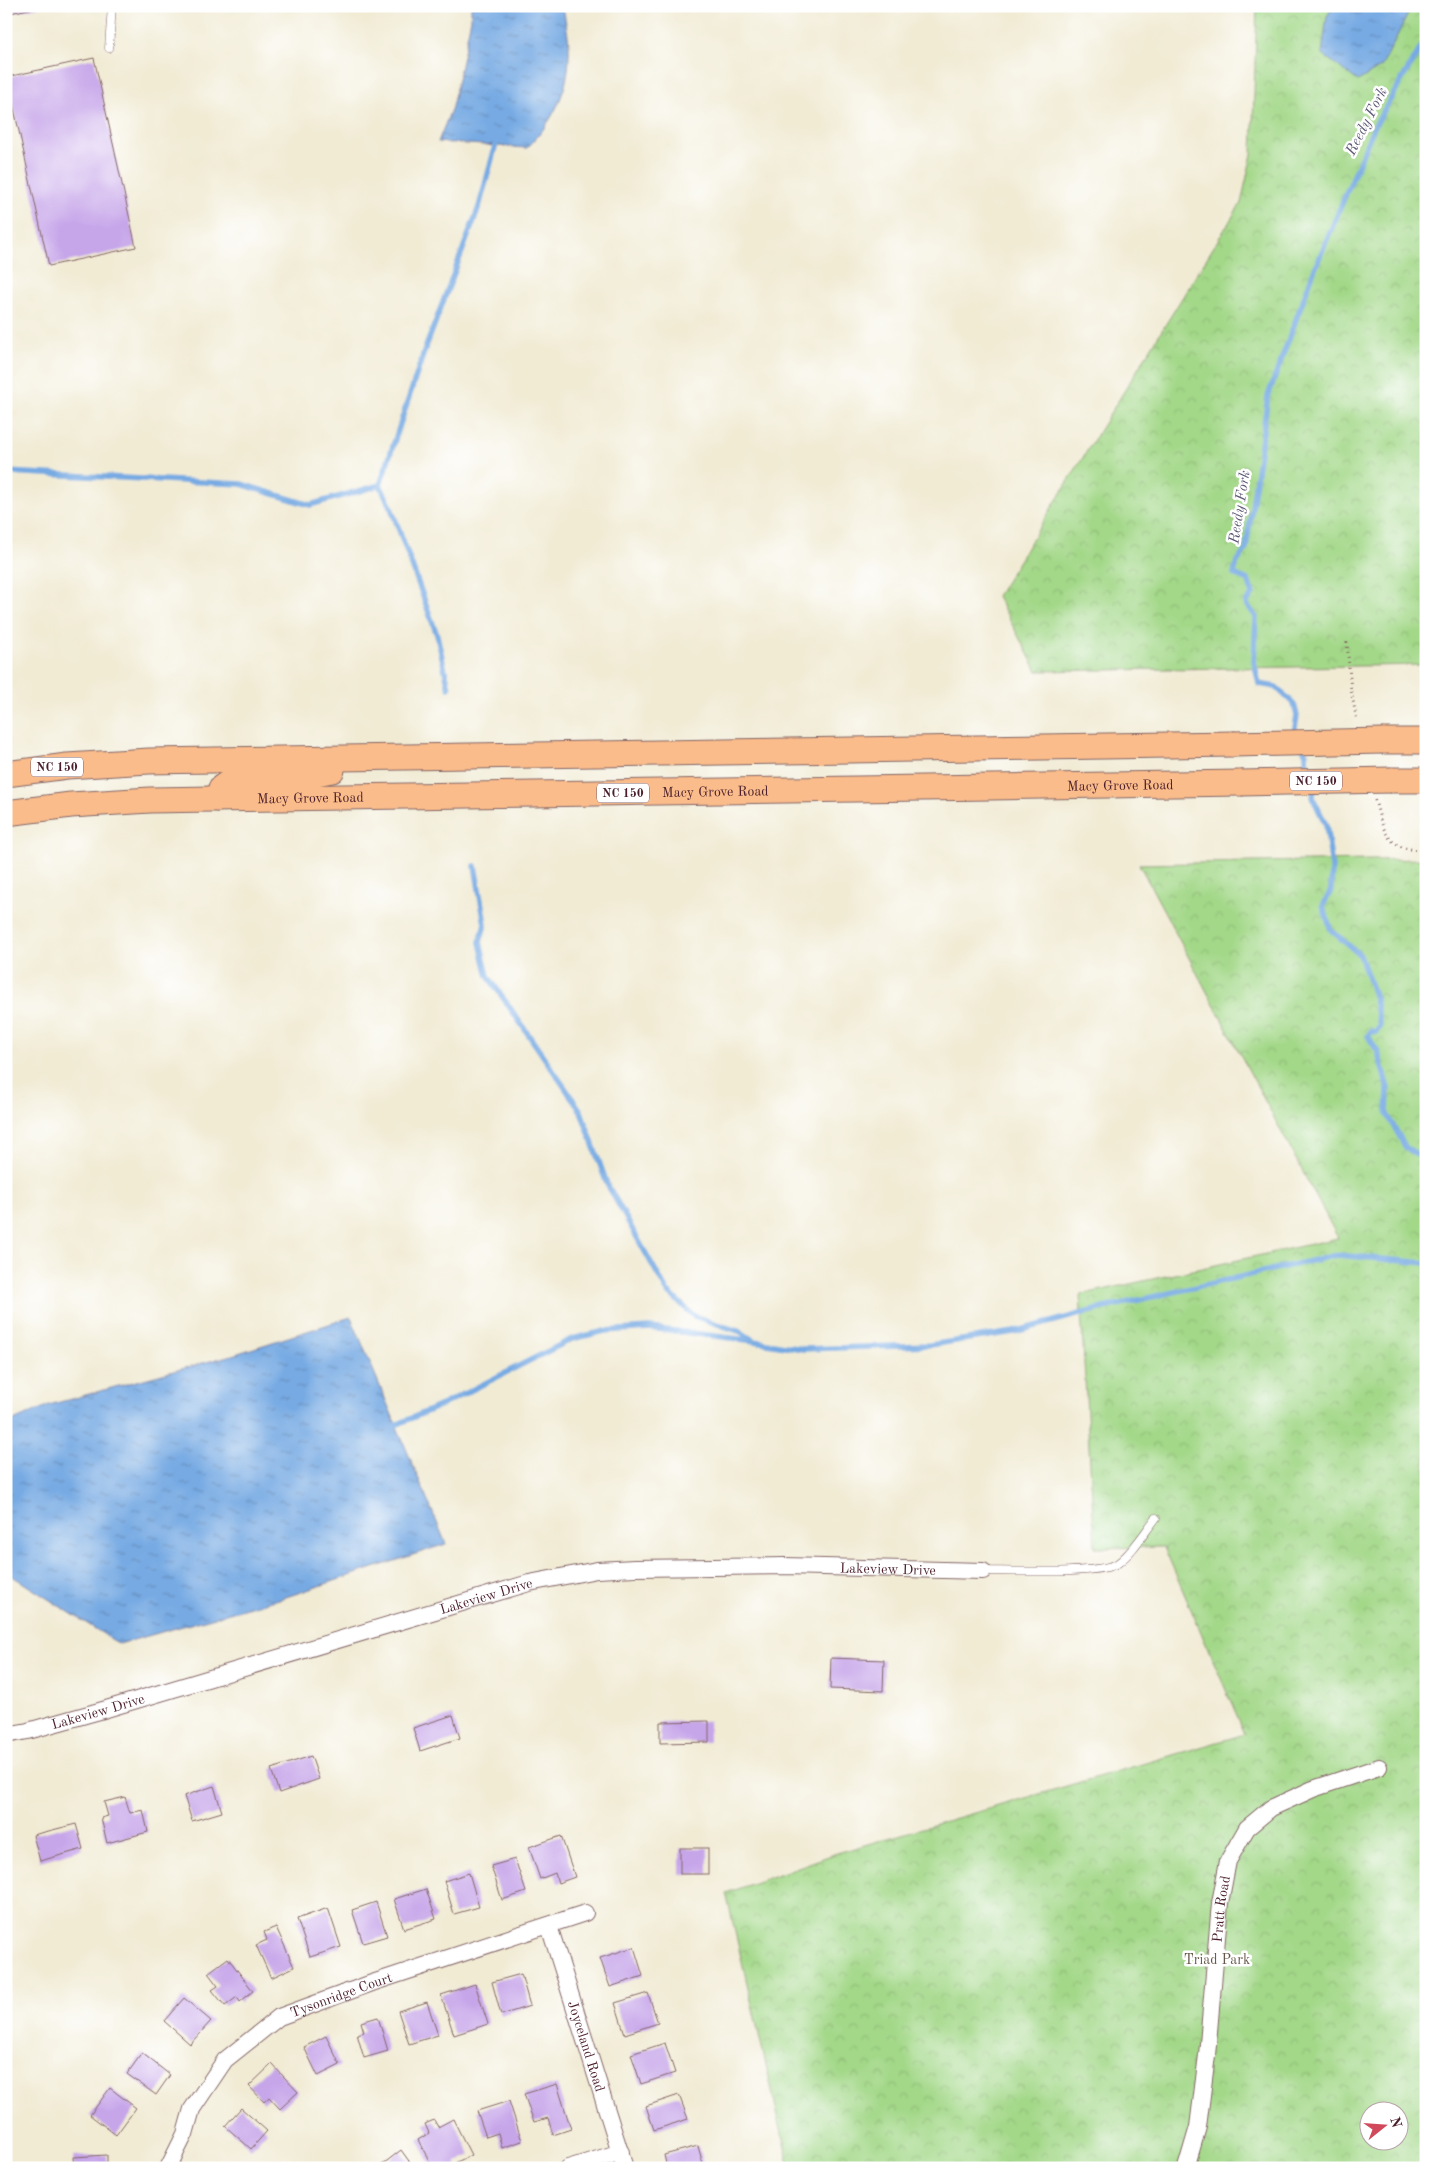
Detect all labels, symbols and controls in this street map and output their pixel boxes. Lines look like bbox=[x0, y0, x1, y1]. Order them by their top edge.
water label: Reedy Fork bbox=[1343, 85, 1391, 159]
water label: Reedy Fork bbox=[1227, 470, 1254, 546]
road number: NC 150 bbox=[31, 758, 83, 776]
road number: NC 150 bbox=[1290, 771, 1342, 790]
street label: Macy Grove Road bbox=[1067, 778, 1174, 794]
road number: NC 150 bbox=[597, 784, 649, 802]
street label: Macy Grove Road bbox=[662, 784, 769, 800]
street label: Macy Grove Road bbox=[257, 791, 364, 806]
street label: Lakeview Drive bbox=[840, 1561, 936, 1578]
street label: Lakeview Drive bbox=[438, 1576, 534, 1617]
street label: Lakeview Drive bbox=[50, 1692, 146, 1732]
street label: Pratt Road bbox=[1211, 1875, 1233, 1943]
park label: Triad Park bbox=[1184, 1953, 1250, 1967]
street label: Tysonridge Court bbox=[288, 1971, 394, 2020]
street label: Joyceland Road bbox=[565, 1999, 607, 2094]
north arrow bbox=[1360, 2102, 1410, 2152]
text: N bbox=[1387, 2115, 1404, 2130]

